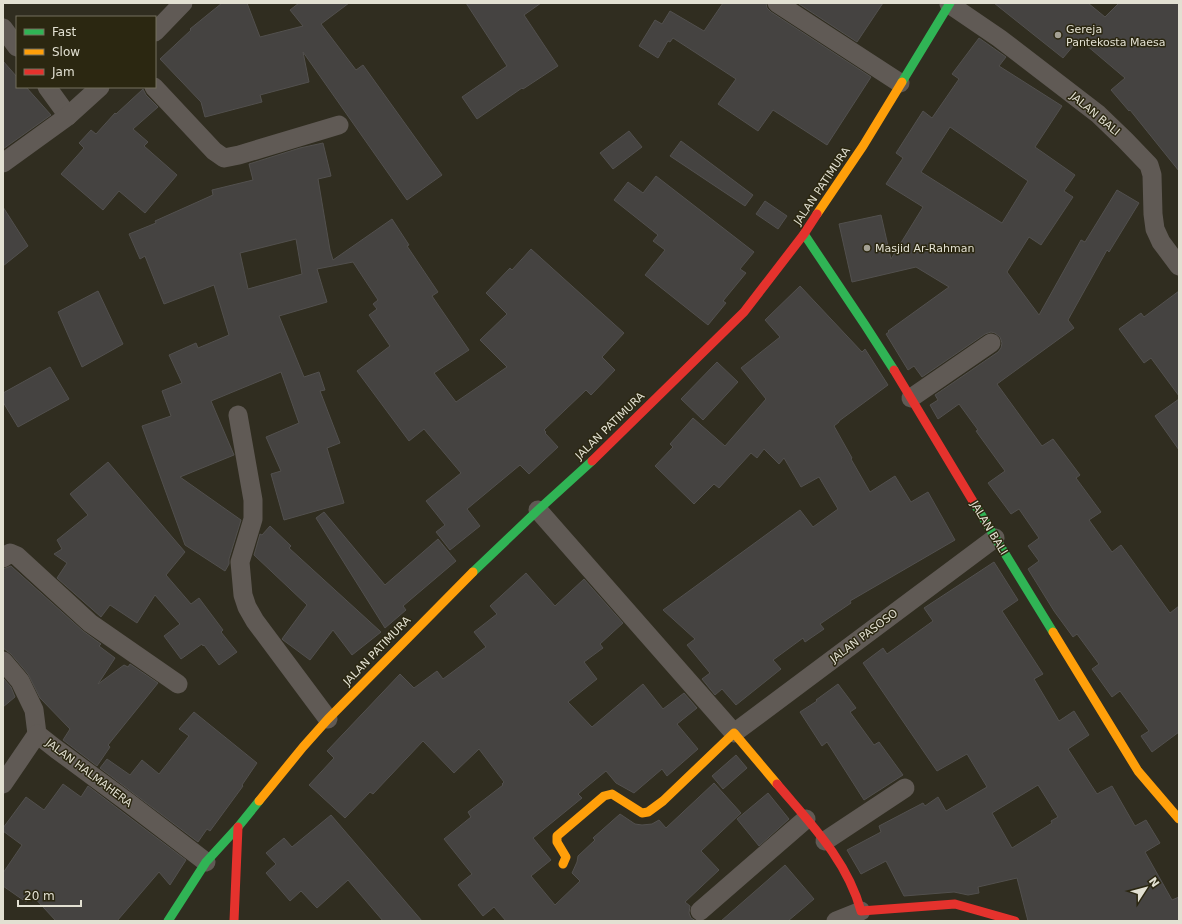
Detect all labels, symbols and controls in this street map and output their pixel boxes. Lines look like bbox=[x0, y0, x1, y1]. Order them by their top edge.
legend bbox=[16, 16, 156, 88]
place label: Gereja Pantekosta Maesa bbox=[1066, 23, 1165, 49]
text: Fast bbox=[52, 25, 76, 39]
marker: Gereja Pantekosta Maesa bbox=[1053, 30, 1063, 40]
text: Slow bbox=[52, 45, 80, 59]
text: Jam bbox=[51, 65, 75, 79]
street label: JALAN BALI bbox=[1067, 89, 1122, 138]
street label: JALAN PATIMURA bbox=[791, 144, 853, 228]
place label: Masjid Ar-Rahman bbox=[875, 242, 974, 255]
marker: Masjid Ar-Rahman bbox=[862, 243, 872, 253]
street label: JALAN PATIMURA bbox=[572, 389, 648, 463]
street label: JALAN BALI bbox=[967, 498, 1010, 557]
street label: JALAN PASOSO bbox=[827, 606, 901, 666]
street label: JALAN PATIMURA bbox=[340, 613, 414, 689]
street label: JALAN HALMAHERA bbox=[42, 736, 135, 810]
north arrow bbox=[1126, 868, 1166, 908]
text: N bbox=[1146, 875, 1162, 890]
scale bar bbox=[18, 882, 81, 908]
text: 20 m bbox=[24, 889, 55, 903]

